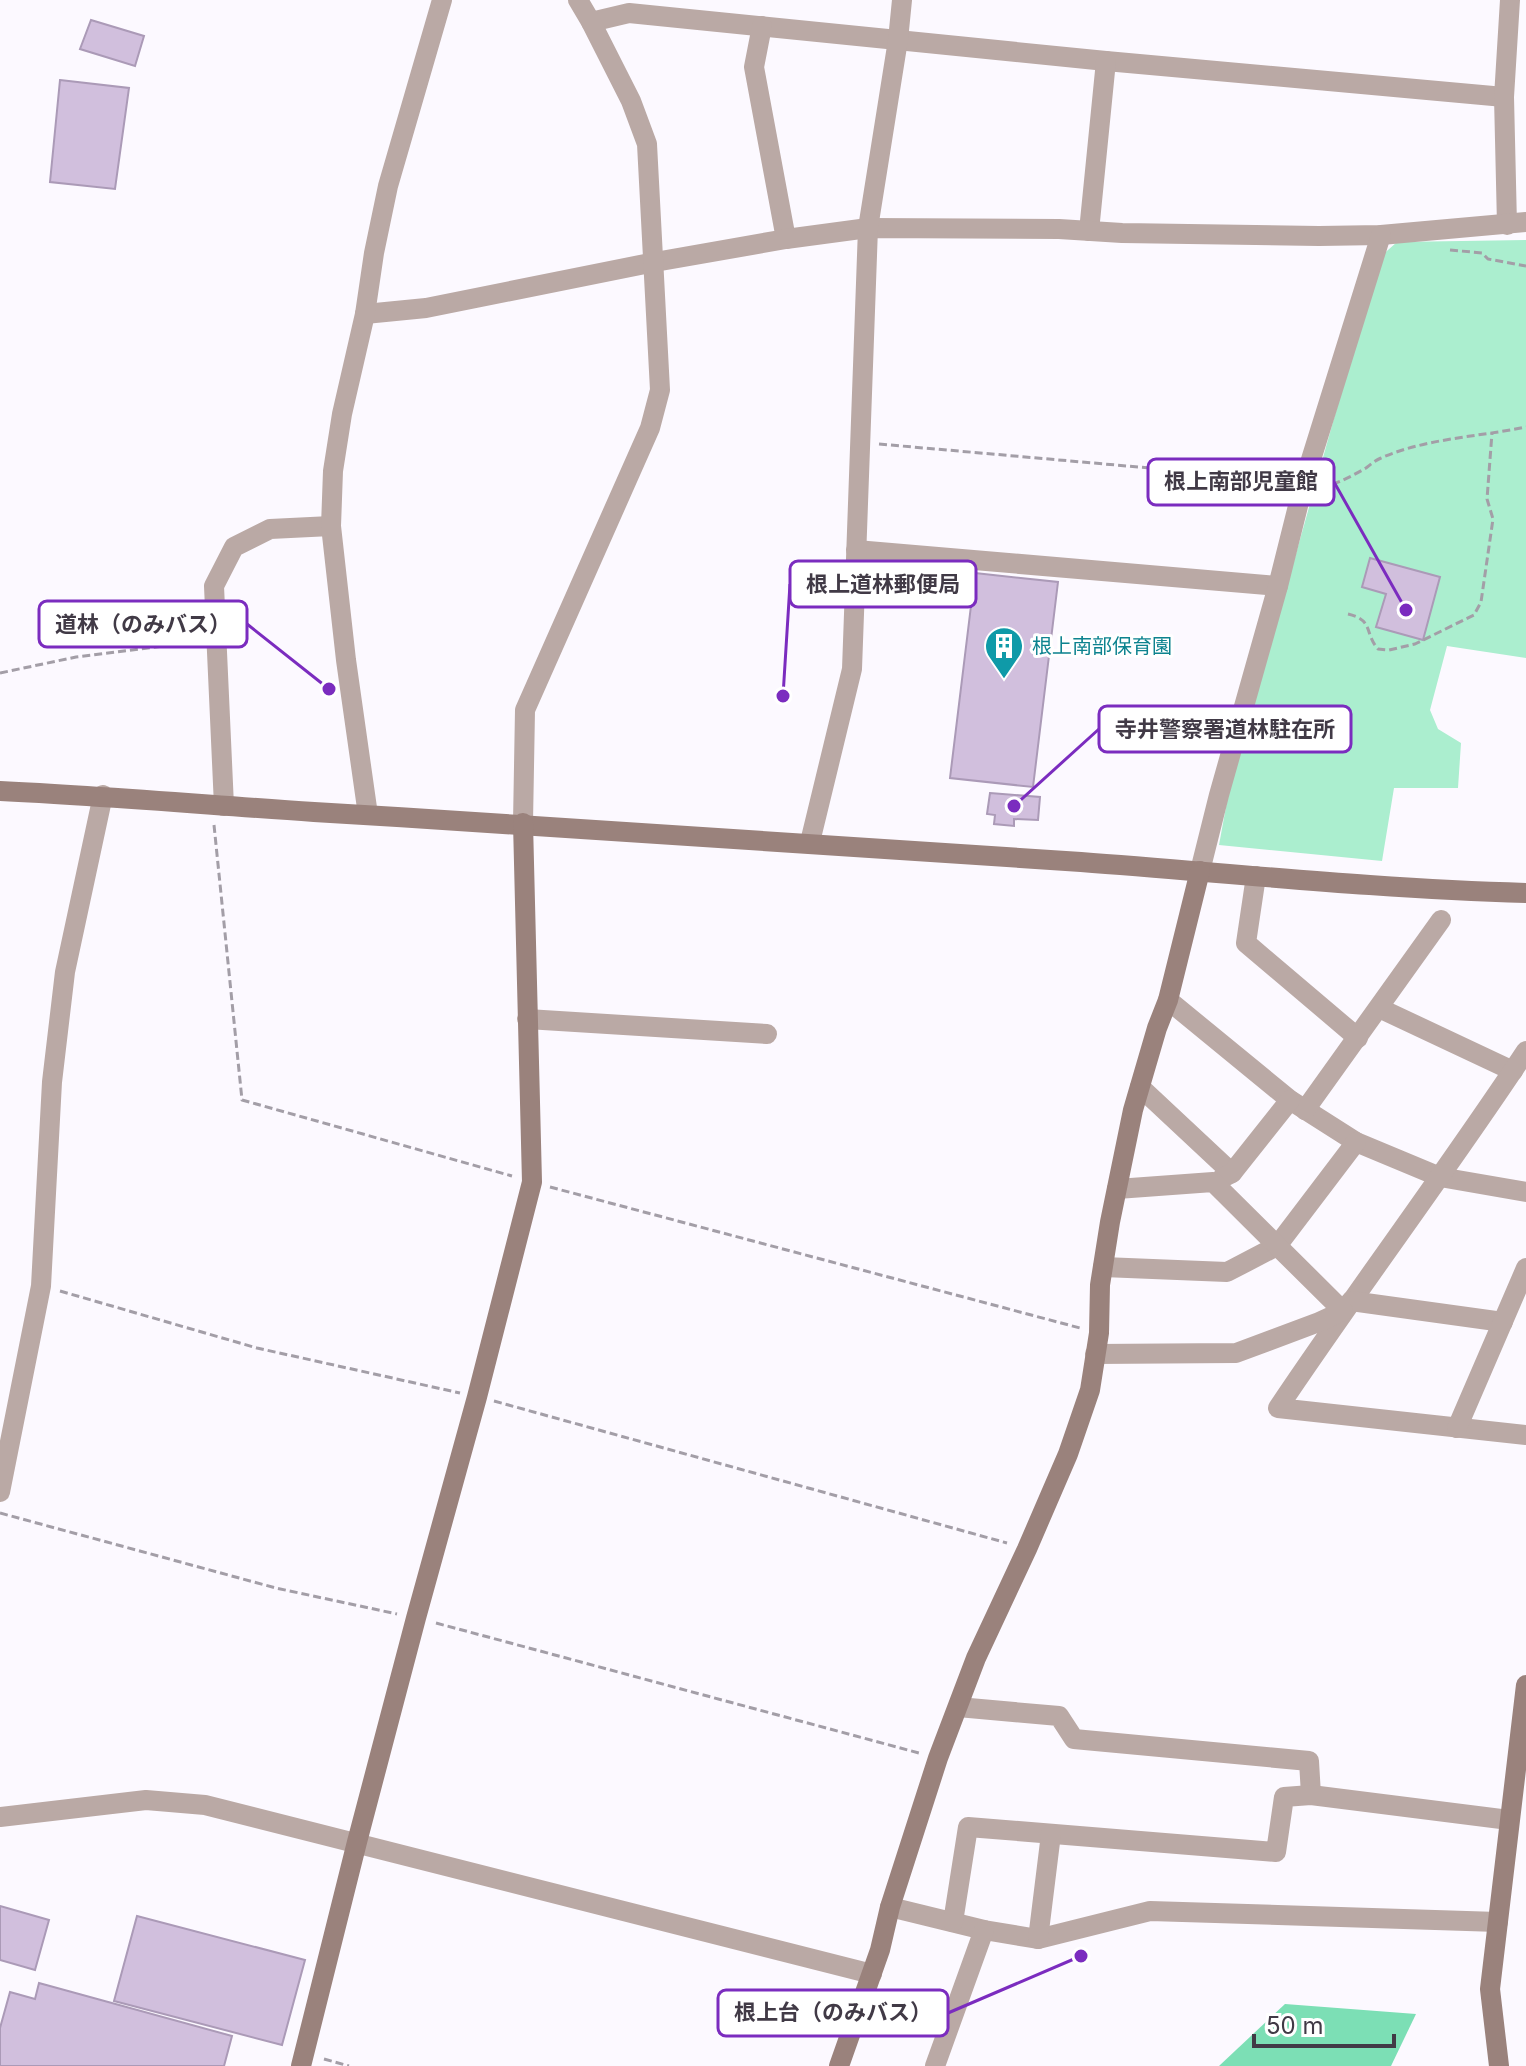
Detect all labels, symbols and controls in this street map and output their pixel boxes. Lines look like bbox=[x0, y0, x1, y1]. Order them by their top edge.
callout: 根上南部児童館 bbox=[1148, 459, 1334, 505]
text: 根上南部児童館 bbox=[1164, 468, 1318, 494]
callout: 根上道林郵便局 bbox=[790, 561, 976, 607]
text: 根上道林郵便局 bbox=[806, 571, 960, 597]
callout: 道林（のみバス） bbox=[39, 601, 247, 647]
text: 道林（のみバス） bbox=[55, 611, 231, 637]
building icon: 根上南部保育園 bbox=[983, 625, 1025, 680]
place label: 根上南部保育園 bbox=[1032, 634, 1172, 658]
callout: 寺井警察署道林駐在所 bbox=[1099, 706, 1351, 752]
text: 寺井警察署道林駐在所 bbox=[1115, 716, 1335, 742]
callout: 根上台（のみバス） bbox=[718, 1990, 948, 2036]
scale bar bbox=[1254, 1998, 1394, 2048]
text: 根上台（のみバス） bbox=[734, 1999, 932, 2025]
text: 50 m bbox=[1266, 2011, 1324, 2040]

